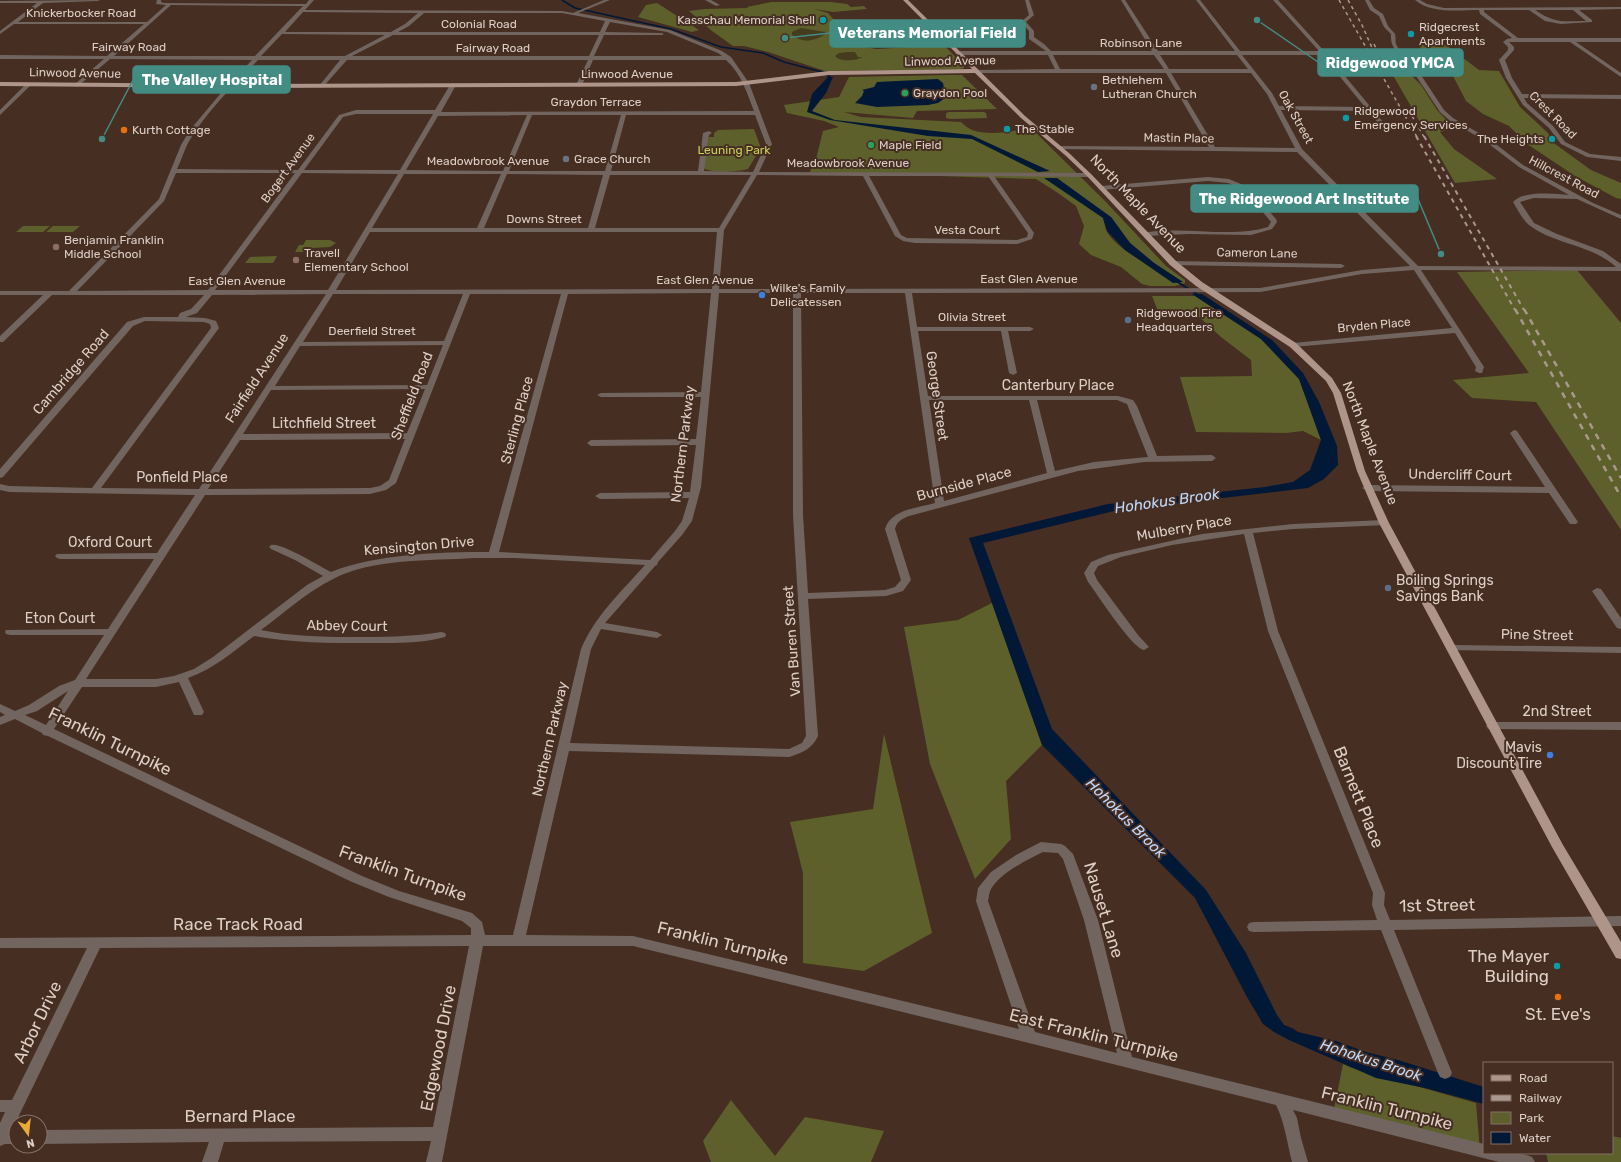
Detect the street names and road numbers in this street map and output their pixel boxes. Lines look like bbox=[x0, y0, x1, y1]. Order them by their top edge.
street label: Knickerbocker Road bbox=[26, 6, 136, 20]
street label: Colonial Road bbox=[441, 17, 517, 31]
street label: Robinson Lane bbox=[1100, 36, 1183, 50]
street label: Fairway Road bbox=[92, 40, 166, 54]
street label: Fairway Road bbox=[456, 41, 530, 55]
street label: Linwood Avenue bbox=[904, 53, 996, 69]
street label: Linwood Avenue bbox=[29, 65, 121, 81]
street label: Linwood Avenue bbox=[581, 67, 673, 81]
street label: Oak Street bbox=[1276, 88, 1316, 146]
street label: Crest Road bbox=[1526, 88, 1580, 142]
street label: Graydon Terrace bbox=[551, 95, 642, 109]
street label: Bogert Avenue bbox=[258, 130, 318, 206]
street label: Mastin Place bbox=[1144, 130, 1215, 146]
street label: North Maple Avenue bbox=[1086, 151, 1190, 257]
street label: Hillcrest Road bbox=[1527, 153, 1601, 201]
street label: Meadowbrook Avenue bbox=[427, 154, 549, 168]
street label: Meadowbrook Avenue bbox=[787, 156, 909, 170]
street label: Downs Street bbox=[506, 212, 582, 226]
street label: Vesta Court bbox=[934, 223, 1000, 237]
street label: Cameron Lane bbox=[1216, 245, 1298, 261]
street label: East Glen Avenue bbox=[980, 272, 1078, 286]
street label: East Glen Avenue bbox=[656, 273, 754, 287]
street label: East Glen Avenue bbox=[188, 274, 286, 288]
street label: Olivia Street bbox=[938, 310, 1006, 324]
street label: Bryden Place bbox=[1337, 315, 1412, 335]
street label: Deerfield Street bbox=[328, 324, 416, 338]
street label: Cambridge Road bbox=[29, 326, 113, 418]
street label: Fairfield Avenue bbox=[222, 330, 292, 426]
street label: Sheffield Road bbox=[387, 349, 437, 443]
street label: George Street bbox=[922, 350, 952, 443]
street label: Sterling Place bbox=[497, 374, 537, 466]
street label: Canterbury Place bbox=[1002, 377, 1114, 394]
street label: North Maple Avenue bbox=[1339, 379, 1401, 507]
street label: Northern Parkway bbox=[667, 384, 699, 503]
street label: Litchfield Street bbox=[272, 415, 377, 432]
street label: Burnside Place bbox=[915, 463, 1013, 505]
street label: Undercliff Court bbox=[1408, 466, 1512, 484]
street label: Ponfield Place bbox=[136, 469, 228, 486]
street label: Mulberry Place bbox=[1135, 511, 1233, 545]
street label: Kensington Drive bbox=[363, 533, 475, 559]
street label: Oxford Court bbox=[68, 534, 152, 551]
street label: Van Buren Street bbox=[780, 584, 804, 697]
street label: Eton Court bbox=[25, 610, 96, 627]
street label: Abbey Court bbox=[306, 617, 388, 635]
street label: Pine Street bbox=[1501, 626, 1574, 644]
street label: Northern Parkway bbox=[528, 680, 572, 798]
street label: Franklin Turnpike bbox=[45, 703, 175, 779]
street label: 2nd Street bbox=[1523, 703, 1592, 720]
street label: Barnett Place bbox=[1330, 743, 1388, 851]
street label: Franklin Turnpike bbox=[336, 841, 470, 905]
street label: Nauset Lane bbox=[1080, 860, 1128, 960]
street label: 1st Street bbox=[1399, 894, 1475, 916]
street label: Race Track Road bbox=[173, 914, 303, 934]
street label: Franklin Turnpike bbox=[655, 917, 791, 969]
street label: Arbor Drive bbox=[9, 978, 65, 1066]
street label: Edgewood Drive bbox=[416, 983, 460, 1113]
street label: East Franklin Turnpike bbox=[1007, 1004, 1181, 1066]
street label: Franklin Turnpike bbox=[1319, 1082, 1455, 1134]
street label: Bernard Place bbox=[185, 1106, 295, 1126]

